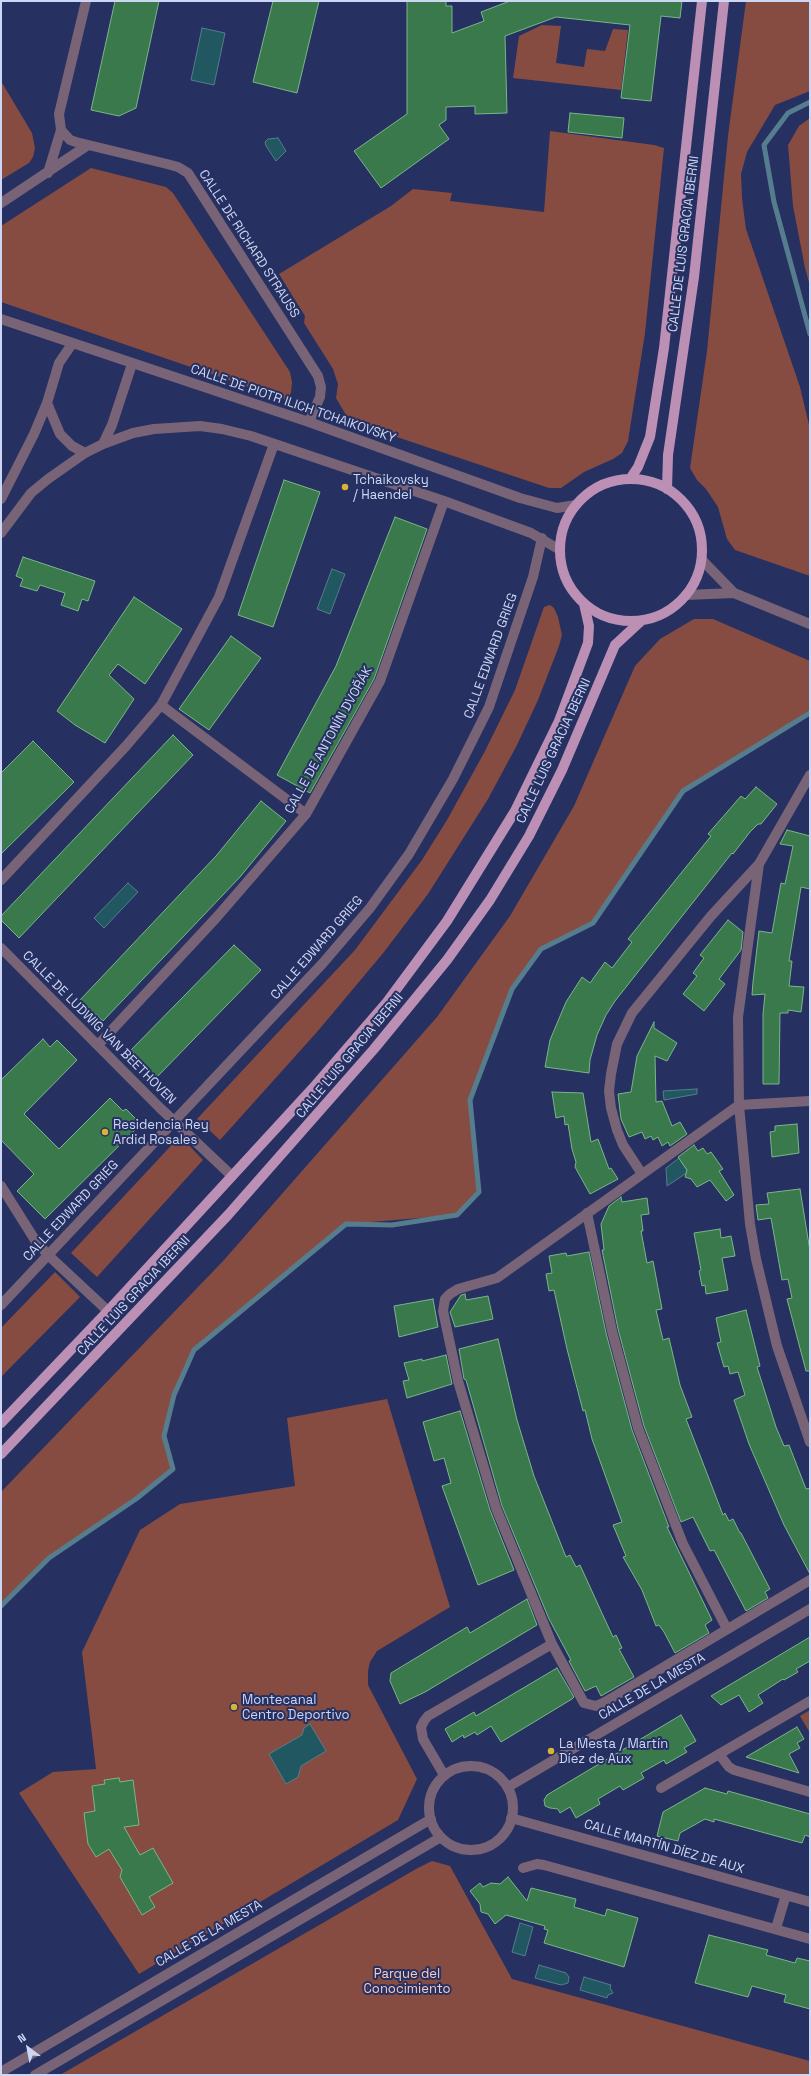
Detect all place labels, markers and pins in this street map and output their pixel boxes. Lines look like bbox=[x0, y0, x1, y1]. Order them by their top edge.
place label: Tchaikovsky / Haendel bbox=[353, 472, 429, 503]
marker: Tchaikovsky / Haendel bbox=[340, 482, 350, 492]
place label: Residencia Rey Ardid Rosales bbox=[113, 1117, 209, 1148]
marker: Residencia Rey Ardid Rosales bbox=[100, 1127, 110, 1137]
place label: Montecanal Centro Deportivo bbox=[242, 1692, 349, 1723]
marker: Montecanal Centro Deportivo bbox=[229, 1702, 239, 1712]
place label: La Mesta / Martín Díez de Aux bbox=[559, 1736, 668, 1767]
marker: La Mesta / Martín Díez de Aux bbox=[546, 1746, 556, 1756]

